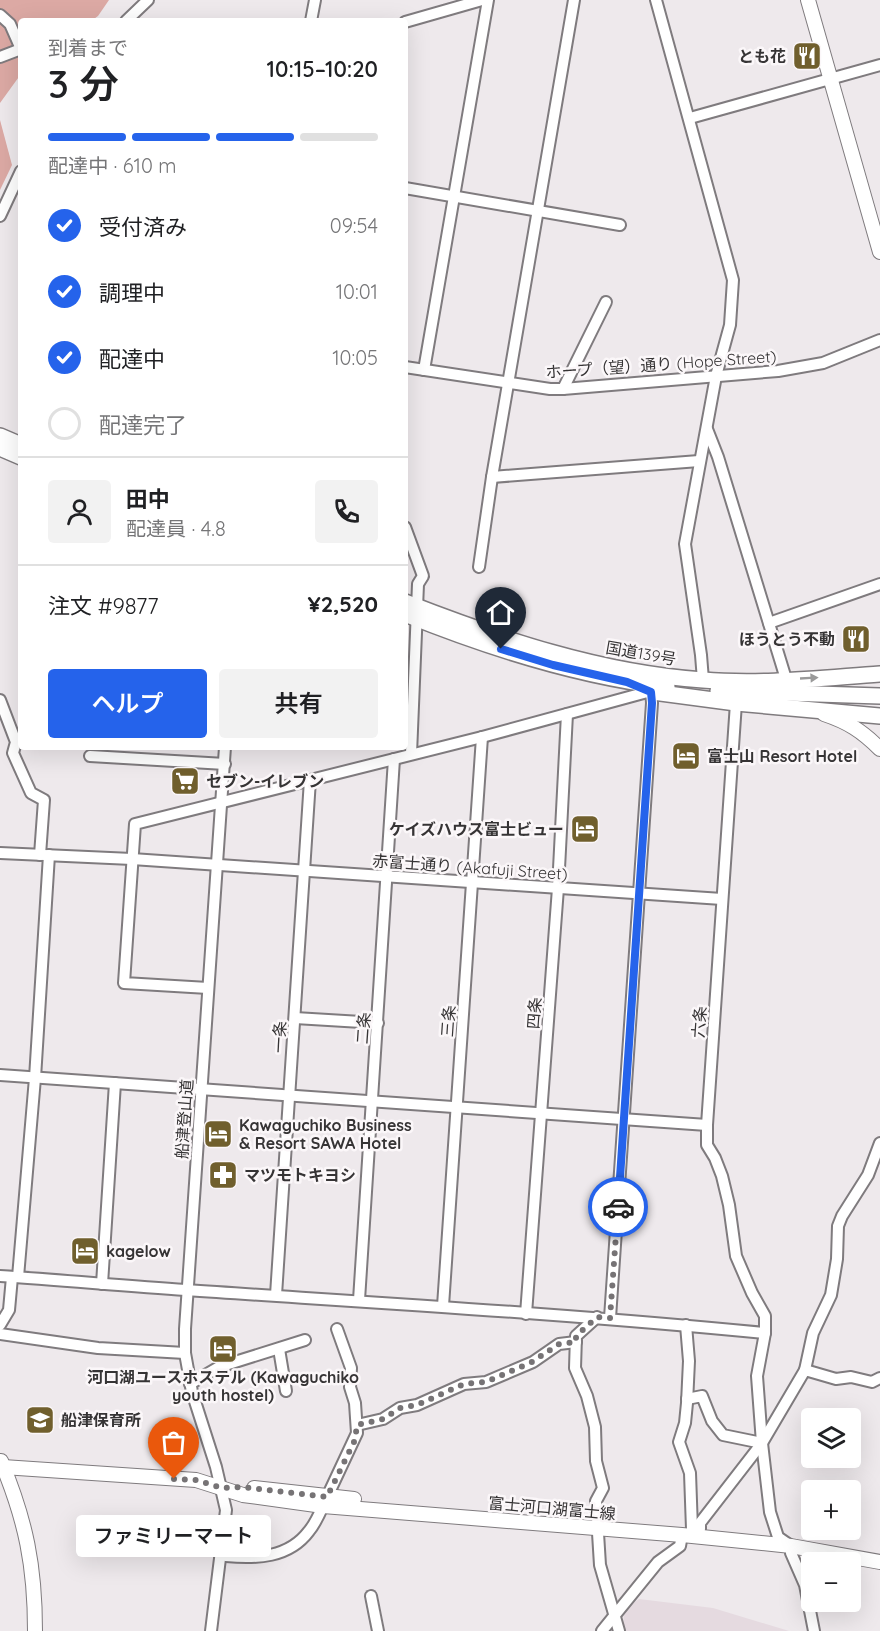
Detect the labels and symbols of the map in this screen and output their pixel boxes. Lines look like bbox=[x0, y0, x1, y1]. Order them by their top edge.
restaurant icon: とも花 bbox=[791, 40, 823, 72]
place label: とも花 bbox=[738, 46, 786, 66]
street label: ホープ（望）通り (Hope Street) bbox=[545, 346, 777, 382]
pin bbox=[475, 587, 526, 649]
restaurant icon: ほうとう不動 bbox=[840, 623, 872, 655]
place label: ほうとう不動 bbox=[739, 629, 835, 649]
street label: 国道139号 bbox=[604, 637, 678, 669]
one-way arrow bbox=[800, 674, 819, 683]
hotel icon: 富士山 Resort Hotel bbox=[670, 740, 702, 772]
place label: 富士山 Resort Hotel bbox=[707, 746, 857, 766]
supermarket icon: セブン-イレブン bbox=[169, 765, 201, 797]
place label: セブン-イレブン bbox=[206, 771, 324, 791]
hotel icon: ケイズハウス富士ビュー bbox=[569, 813, 601, 845]
place label: ケイズハウス富士ビュー bbox=[389, 819, 564, 839]
street label: 赤富士通り (Akafuji Street) bbox=[372, 850, 568, 884]
street label: 四条 bbox=[523, 996, 545, 1030]
street label: 三条 bbox=[437, 1004, 459, 1038]
street label: 六条 bbox=[688, 1005, 710, 1039]
street label: 二条 bbox=[352, 1011, 374, 1045]
street label: 一条 bbox=[268, 1020, 290, 1054]
street label: 船津登山道 bbox=[171, 1078, 197, 1160]
place label: Kawaguchiko Business & Resort SAWA Hotel bbox=[239, 1115, 412, 1153]
hotel icon: Kawaguchiko Business & Resort SAWA Hotel bbox=[202, 1118, 234, 1150]
pharmacy icon: マツモトキヨシ bbox=[207, 1159, 239, 1191]
place label: マツモトキヨシ bbox=[244, 1165, 356, 1185]
courier bbox=[588, 1177, 648, 1237]
hotel icon: kagelow bbox=[69, 1235, 101, 1267]
place label: kagelow bbox=[106, 1241, 171, 1261]
hotel icon: 河口湖ユースホステル (Kawaguchiko youth hostel) bbox=[207, 1333, 239, 1365]
place label: 河口湖ユースホステル (Kawaguchiko youth hostel) bbox=[87, 1367, 359, 1405]
school or university icon: 船津保育所 bbox=[24, 1404, 56, 1436]
place label: 船津保育所 bbox=[61, 1410, 141, 1430]
pin bbox=[148, 1417, 199, 1479]
street label: 富士河口湖富士線 bbox=[487, 1492, 617, 1524]
callout: ファミリーマート bbox=[76, 1515, 272, 1557]

